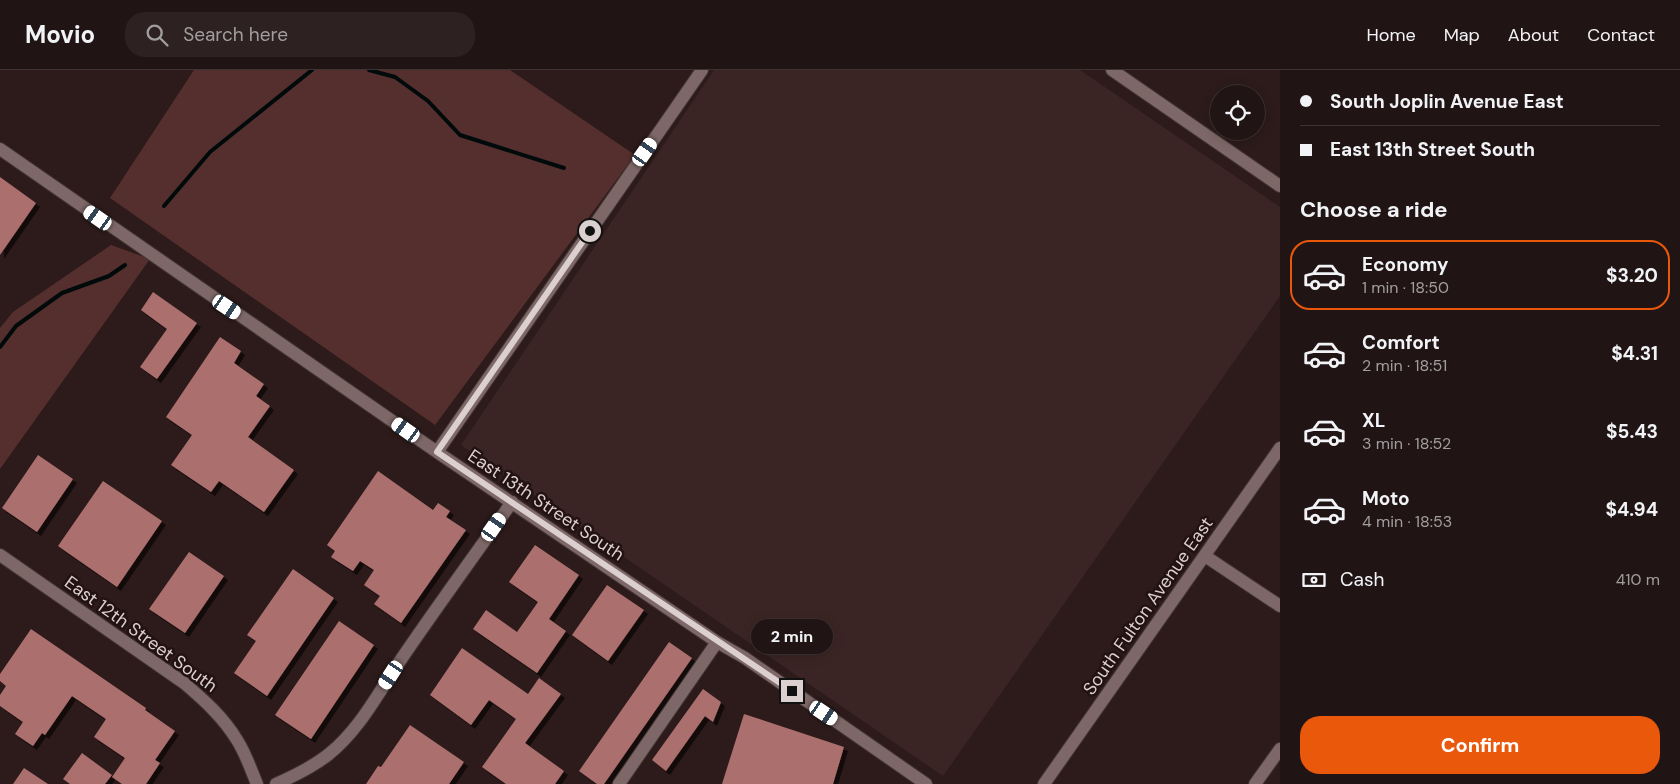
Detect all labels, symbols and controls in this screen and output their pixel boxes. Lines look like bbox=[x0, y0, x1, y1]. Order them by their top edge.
search box bbox=[125, 12, 475, 57]
text: Movio bbox=[25, 19, 95, 50]
icon: search bbox=[143, 21, 171, 49]
text: Search here bbox=[183, 22, 288, 47]
text: Home bbox=[1366, 23, 1416, 47]
text: Map bbox=[1444, 23, 1480, 47]
text: About bbox=[1508, 23, 1559, 47]
text: Contact bbox=[1587, 23, 1655, 47]
map controls bbox=[1210, 85, 1265, 140]
button: locate bbox=[1210, 85, 1265, 140]
text: South Joplin Avenue East bbox=[1330, 89, 1564, 114]
car bbox=[630, 135, 659, 169]
text: East 13th Street South bbox=[1330, 137, 1535, 162]
text: Choose a ride bbox=[1300, 195, 1448, 224]
car bbox=[81, 203, 114, 233]
route start bbox=[579, 220, 601, 242]
text: Economy bbox=[1362, 252, 1449, 277]
icon: car bbox=[1302, 253, 1347, 298]
text: $3.20 bbox=[1606, 263, 1658, 288]
text: 1 min · 18:50 bbox=[1362, 277, 1449, 298]
car bbox=[210, 292, 243, 322]
text: Comfort bbox=[1362, 330, 1440, 355]
icon: car bbox=[1302, 331, 1347, 376]
text: $4.31 bbox=[1611, 341, 1658, 366]
text: 2 min · 18:51 bbox=[1362, 355, 1447, 376]
text: XL bbox=[1362, 408, 1385, 433]
icon: car bbox=[1302, 409, 1347, 454]
car bbox=[389, 415, 422, 445]
text: $5.43 bbox=[1606, 419, 1658, 444]
text: 3 min · 18:52 bbox=[1362, 433, 1451, 454]
street label: East 13th Street South bbox=[463, 444, 629, 566]
text: Moto bbox=[1362, 486, 1410, 511]
icon: car bbox=[1302, 487, 1347, 532]
text: $4.94 bbox=[1606, 497, 1658, 522]
car bbox=[479, 510, 508, 544]
text: 4 min · 18:53 bbox=[1362, 511, 1452, 532]
street label: South Fulton Avenue East bbox=[1077, 512, 1219, 700]
icon: cash bbox=[1300, 566, 1328, 594]
text: Cash bbox=[1340, 567, 1384, 592]
text: 410 m bbox=[1616, 569, 1660, 590]
street label: East 12th Street South bbox=[60, 570, 222, 698]
callout: 2 min bbox=[751, 618, 833, 654]
text: 2 min bbox=[771, 626, 813, 647]
car bbox=[376, 658, 405, 692]
route end bbox=[781, 680, 803, 702]
car bbox=[807, 698, 840, 728]
button: Confirm bbox=[1300, 716, 1660, 774]

